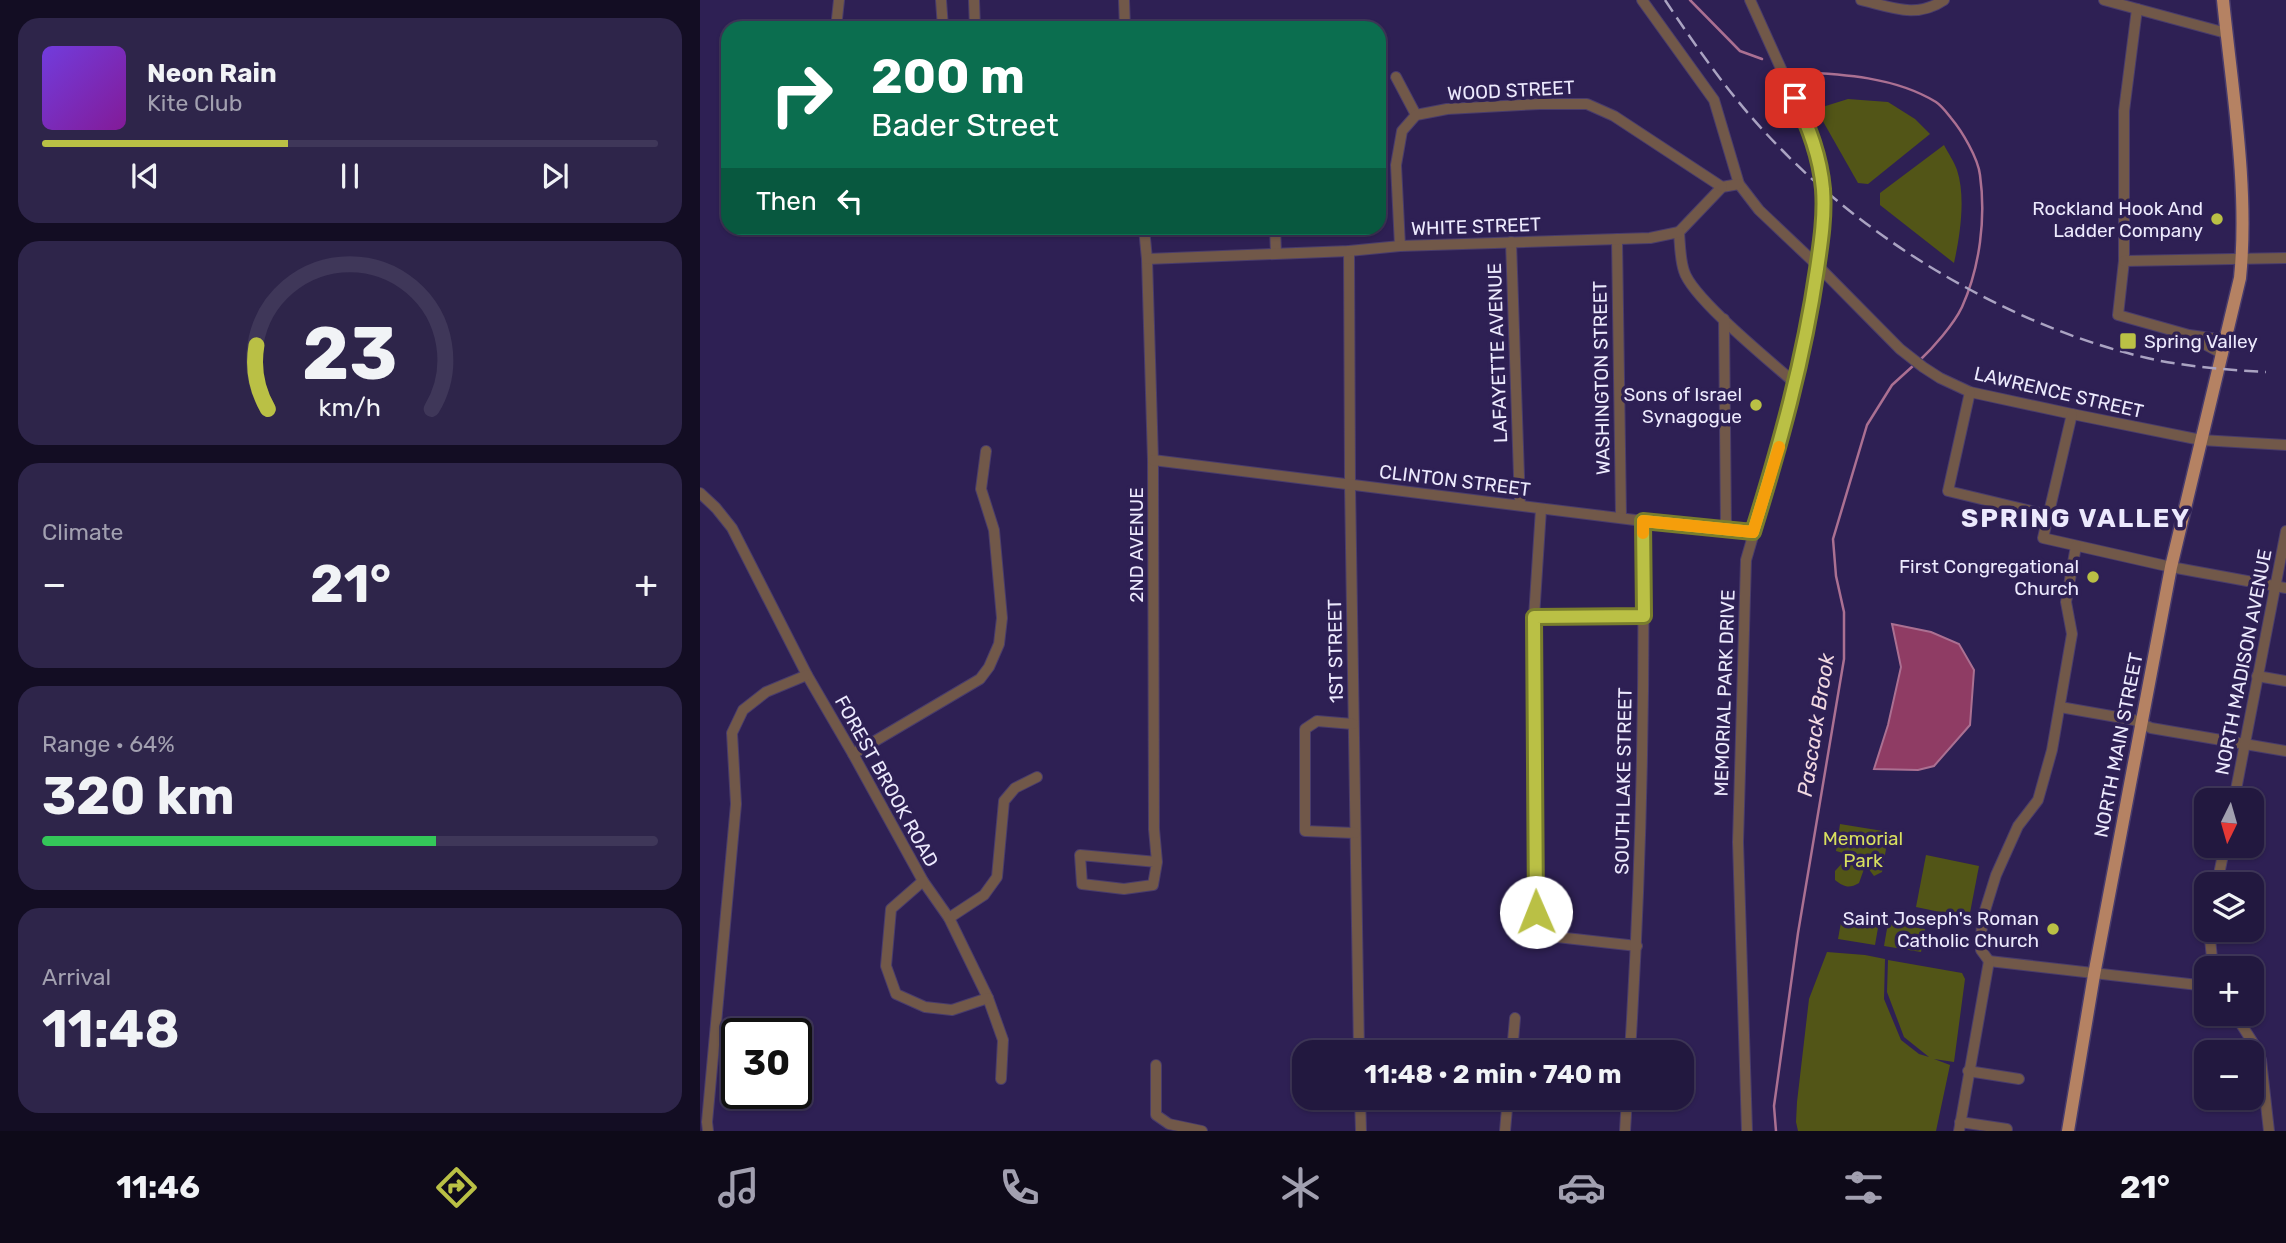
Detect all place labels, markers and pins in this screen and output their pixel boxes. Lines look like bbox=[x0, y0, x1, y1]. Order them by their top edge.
pin bbox=[1765, 68, 1825, 128]
place label: Rockland Hook And Ladder Company bbox=[2032, 197, 2203, 242]
marker: Rockland Hook And Ladder Company bbox=[2209, 211, 2225, 227]
place label: Spring Valley bbox=[2144, 330, 2258, 353]
marker: Spring Valley bbox=[2118, 331, 2138, 351]
place label: Sons of Israel Synagogue bbox=[1623, 383, 1742, 428]
marker: Sons of Israel Synagogue bbox=[1748, 397, 1764, 413]
place label: First Congregational Church bbox=[1899, 555, 2079, 600]
marker: First Congregational Church bbox=[2085, 569, 2101, 585]
place label: Saint Joseph's Roman Catholic Church bbox=[1843, 907, 2039, 952]
marker: Saint Joseph's Roman Catholic Church bbox=[2045, 921, 2061, 937]

